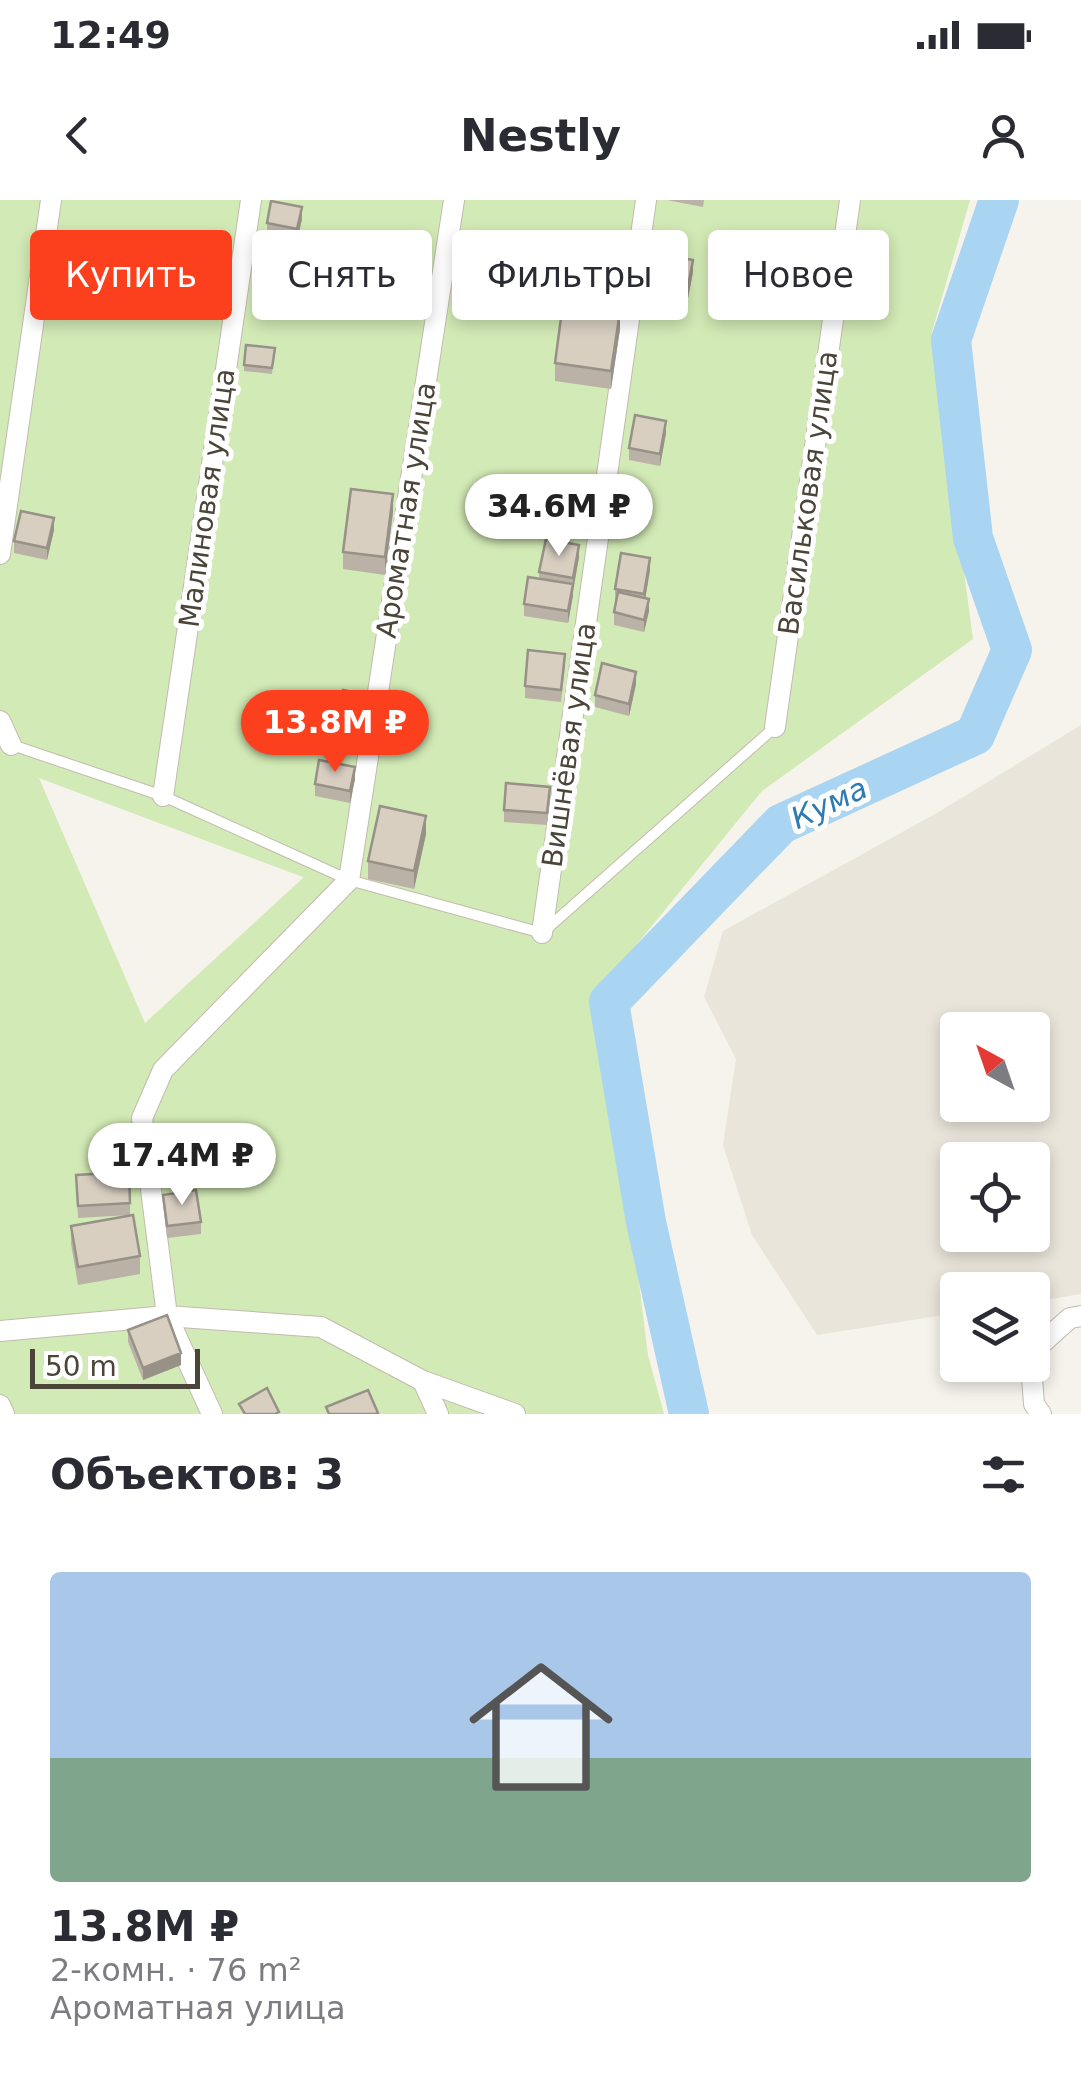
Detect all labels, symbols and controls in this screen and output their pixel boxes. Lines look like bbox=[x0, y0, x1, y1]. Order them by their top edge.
text: 12:49 bbox=[50, 13, 171, 57]
icon: back bbox=[50, 108, 105, 163]
icon: person bbox=[976, 108, 1031, 163]
text: Nestly bbox=[460, 109, 621, 162]
chip: Купить bbox=[30, 230, 232, 320]
chip: Снять bbox=[252, 230, 432, 320]
chip: Фильтры bbox=[452, 230, 688, 320]
chip: Новое bbox=[708, 230, 889, 320]
street label: Васильковая улица bbox=[772, 349, 844, 637]
street label: Малиновая улица bbox=[172, 366, 242, 630]
street label: Ароматная улица bbox=[369, 380, 443, 640]
pin: 34.6M ₽ bbox=[467, 474, 651, 559]
text: 34.6M ₽ bbox=[487, 487, 631, 525]
street label: Вишнёвая улица bbox=[535, 620, 603, 870]
pin: 13.8M ₽ bbox=[243, 690, 427, 775]
text: 13.8M ₽ bbox=[263, 703, 407, 741]
water label: Кума bbox=[785, 770, 873, 836]
north arrow bbox=[940, 1012, 1050, 1122]
map controls bbox=[940, 1012, 1050, 1382]
pin: 17.4M ₽ bbox=[90, 1123, 274, 1208]
text: 17.4M ₽ bbox=[110, 1136, 254, 1174]
button: locate bbox=[940, 1142, 1050, 1252]
button: layers bbox=[940, 1272, 1050, 1382]
scale bar bbox=[30, 1344, 200, 1388]
text: 50 m bbox=[45, 1350, 117, 1383]
icon: filters bbox=[976, 1447, 1031, 1502]
text: Объектов: 3 bbox=[50, 1450, 344, 1499]
icon: home bbox=[451, 1637, 631, 1817]
text: 13.8M ₽ bbox=[50, 1902, 239, 1951]
text: 2-комн. · 76 m² bbox=[50, 1951, 301, 1989]
text: Ароматная улица bbox=[50, 1989, 346, 2027]

